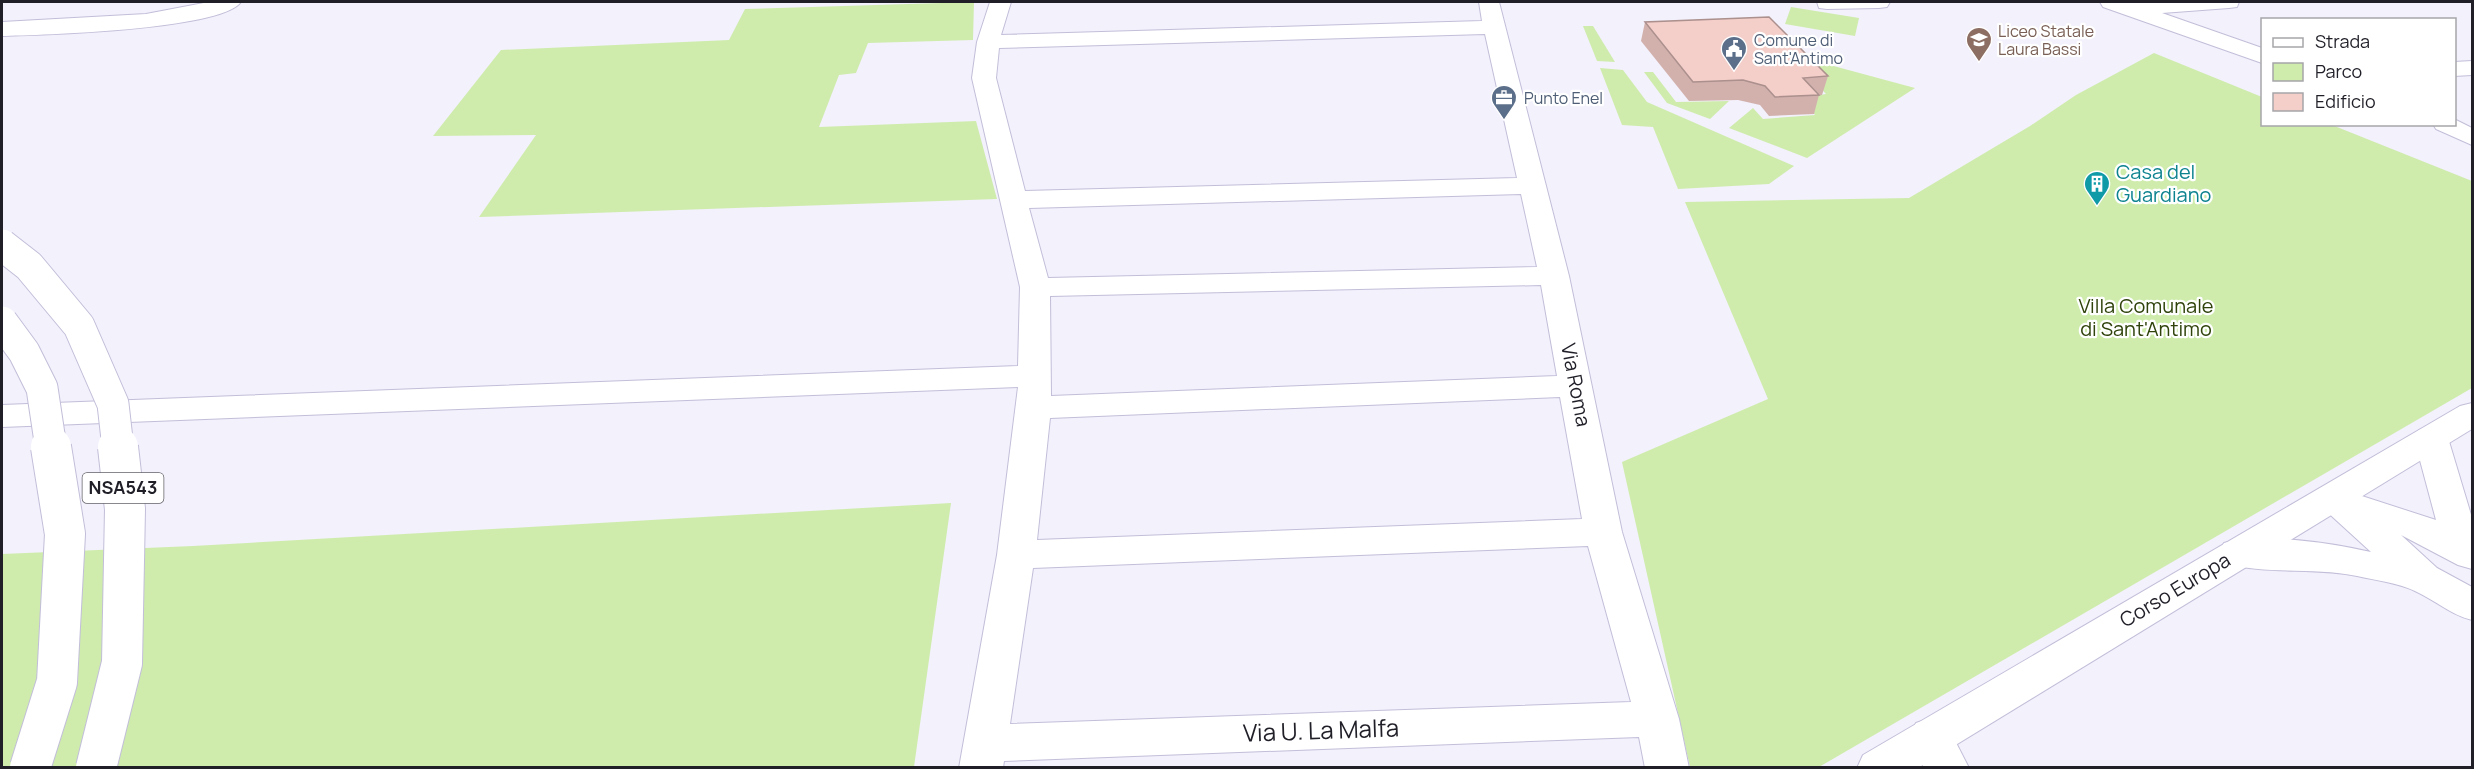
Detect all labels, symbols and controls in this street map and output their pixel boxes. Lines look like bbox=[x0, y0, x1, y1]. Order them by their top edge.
legend bbox=[2261, 18, 2456, 126]
place label: Liceo Statale Laura Bassi bbox=[1998, 20, 2094, 60]
school or university icon: Liceo Statale Laura Bassi bbox=[1964, 25, 1994, 63]
place label: Comune di Sant'Antimo bbox=[1754, 29, 1843, 69]
text: Strada bbox=[2315, 29, 2370, 53]
public building icon: Comune di Sant'Antimo bbox=[1719, 34, 1749, 72]
text: Parco bbox=[2315, 59, 2362, 83]
office icon: Punto Enel bbox=[1489, 83, 1519, 121]
place label: Punto Enel bbox=[1524, 87, 1603, 109]
text: Edificio bbox=[2315, 89, 2376, 113]
place label: Casa del Guardiano bbox=[2116, 158, 2212, 208]
building icon: Casa del Guardiano bbox=[2082, 169, 2112, 207]
park label: Villa Comunale di Sant'Antimo bbox=[2078, 292, 2214, 342]
street label: Via Roma bbox=[1555, 341, 1598, 429]
road number: NSA543 bbox=[82, 473, 164, 503]
street label: Corso Europa bbox=[2114, 546, 2235, 633]
street label: Via U. La Malfa bbox=[1242, 710, 1399, 749]

